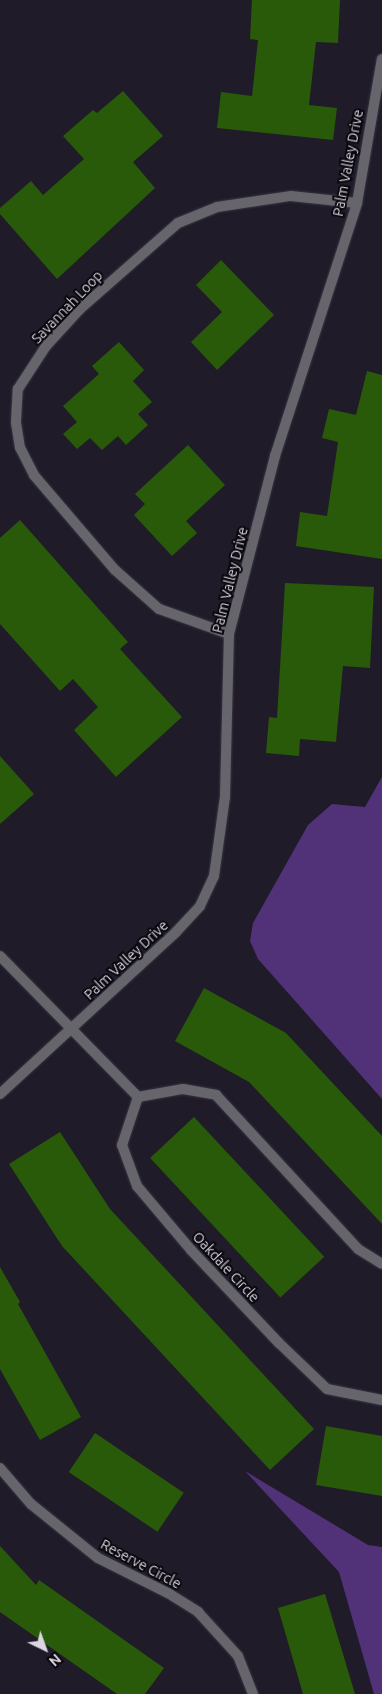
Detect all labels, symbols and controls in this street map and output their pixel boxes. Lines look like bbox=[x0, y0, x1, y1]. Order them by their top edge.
street label: Palm Valley Drive bbox=[329, 108, 367, 218]
street label: Savannah Loop bbox=[28, 267, 106, 347]
street label: Palm Valley Drive bbox=[209, 525, 251, 635]
street label: Palm Valley Drive bbox=[81, 917, 171, 1003]
street label: Oakdale Circle bbox=[189, 1228, 263, 1306]
street label: Reserve Circle bbox=[98, 1536, 184, 1592]
north arrow bbox=[20, 1624, 70, 1674]
text: N bbox=[46, 1651, 64, 1670]

